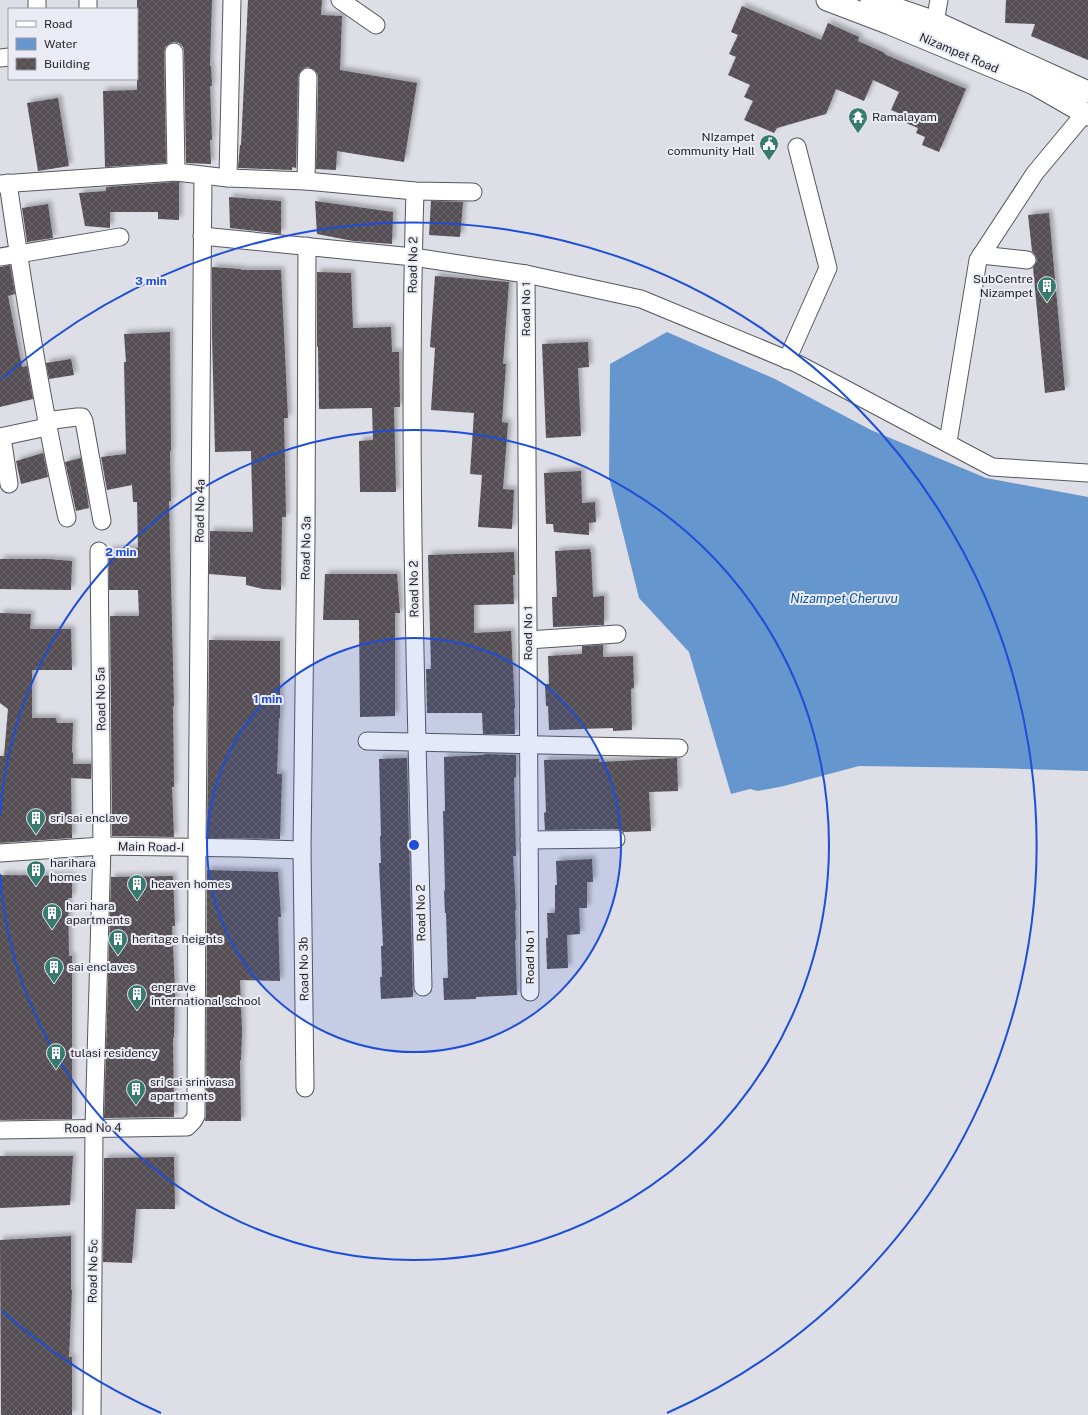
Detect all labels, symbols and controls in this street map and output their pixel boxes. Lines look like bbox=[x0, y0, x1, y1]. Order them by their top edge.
legend bbox=[8, 8, 138, 80]
text: Road bbox=[44, 17, 72, 31]
street label: Nizampet Road bbox=[917, 30, 1001, 76]
text: Water bbox=[44, 37, 78, 51]
text: Building bbox=[44, 57, 90, 71]
temple icon: Ramalayam bbox=[847, 106, 869, 134]
place label: Ramalayam bbox=[872, 110, 937, 124]
place label: NIzampet community Hall bbox=[667, 130, 755, 158]
public building icon: NIzampet community Hall bbox=[758, 133, 780, 161]
street label: Road No 2 bbox=[406, 236, 420, 294]
place label: SubCentre Nizampet bbox=[973, 272, 1033, 300]
text: 3 min bbox=[135, 274, 167, 288]
building icon: SubCentre Nizampet bbox=[1036, 275, 1058, 303]
street label: Road No 1 bbox=[519, 282, 533, 336]
street label: Road No 4a bbox=[192, 479, 208, 543]
street label: Road No 3a bbox=[298, 516, 314, 580]
text: 2 min bbox=[105, 545, 137, 559]
street label: Road No 2 bbox=[407, 560, 421, 618]
water label: Nizampet Cheruvu bbox=[790, 591, 898, 606]
street label: Road No 1 bbox=[521, 606, 535, 660]
street label: Road No 5a bbox=[93, 667, 109, 731]
text: 1 min bbox=[254, 692, 282, 706]
building icon: sri sai enclave bbox=[25, 807, 47, 835]
place label: sri sai enclave bbox=[50, 811, 128, 825]
centre of rings bbox=[407, 838, 421, 852]
street label: Main Road-I bbox=[118, 839, 184, 855]
place label: harihara homes bbox=[50, 856, 96, 884]
building icon: harihara homes bbox=[25, 859, 47, 887]
building icon: heaven homes bbox=[126, 873, 148, 901]
place label: heaven homes bbox=[151, 877, 231, 891]
street label: Road No 2 bbox=[414, 884, 428, 942]
place label: hari hara apartments bbox=[66, 899, 130, 927]
building icon: hari hara apartments bbox=[41, 902, 63, 930]
building icon: heritage heights bbox=[107, 928, 129, 956]
street label: Road No 1 bbox=[523, 930, 537, 984]
place label: heritage heights bbox=[132, 932, 223, 946]
street label: Road No 3b bbox=[296, 937, 312, 1001]
building icon: sai enclaves bbox=[43, 956, 65, 984]
place label: sai enclaves bbox=[68, 960, 135, 974]
place label: engrave international school bbox=[151, 980, 262, 1008]
building icon: engrave international school bbox=[126, 983, 148, 1011]
building icon: tulasi residency bbox=[45, 1042, 67, 1070]
place label: tulasi residency bbox=[70, 1046, 158, 1060]
place label: sri sai srinivasa apartments bbox=[150, 1075, 234, 1103]
building icon: sri sai srinivasa apartments bbox=[125, 1078, 147, 1106]
street label: Road No 4 bbox=[64, 1120, 122, 1136]
street label: Road No 5c bbox=[85, 1239, 101, 1303]

